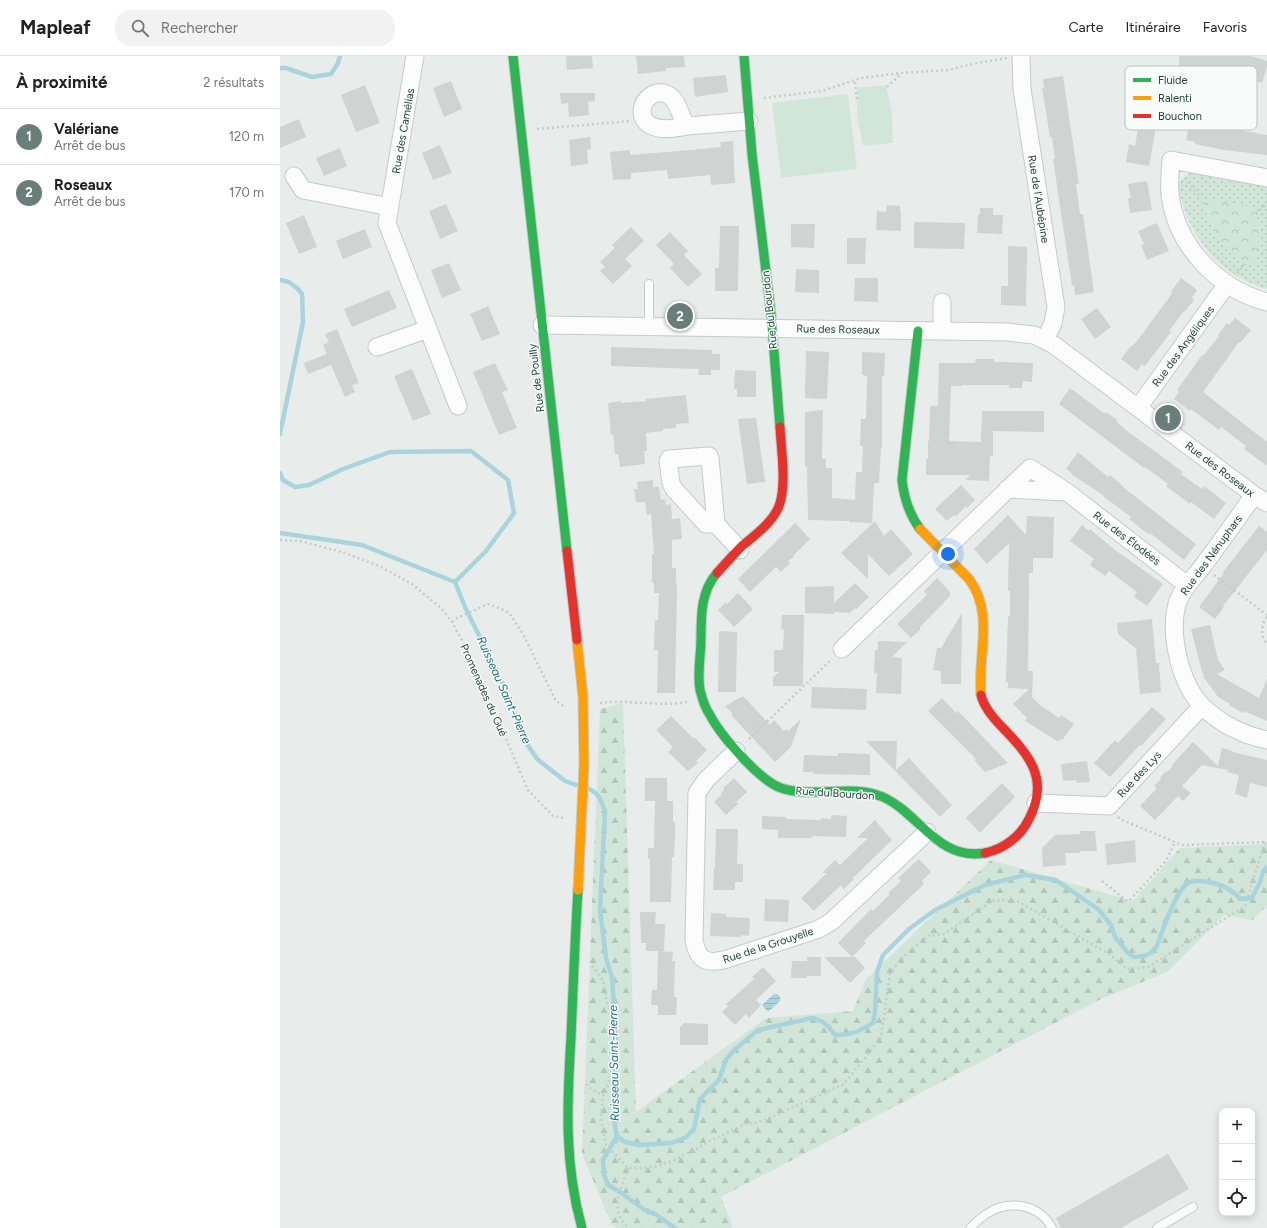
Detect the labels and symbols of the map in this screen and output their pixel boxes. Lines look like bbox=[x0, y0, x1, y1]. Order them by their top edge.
legend bbox=[1125, 66, 1257, 130]
text: Fluide bbox=[1158, 74, 1188, 87]
street label: Rue des Camélias bbox=[390, 87, 417, 175]
text: Ralenti bbox=[1158, 92, 1192, 105]
text: Bouchon bbox=[1158, 110, 1202, 123]
street label: Rue de l'Aubépine bbox=[1025, 154, 1052, 244]
street label: Rue du Bourdon bbox=[759, 270, 780, 350]
pin: 2 bbox=[667, 301, 693, 331]
street label: Rue des Angéliques bbox=[1150, 303, 1217, 389]
street label: Rue des Roseaux bbox=[796, 322, 881, 337]
street label: Rue de Pouilly bbox=[526, 343, 547, 413]
pin: 1 bbox=[1155, 403, 1181, 433]
street label: Rue des Roseaux bbox=[1182, 439, 1258, 500]
street label: Rue des Élodées bbox=[1090, 509, 1163, 568]
street label: Rue des Nénuphars bbox=[1178, 513, 1245, 598]
your location bbox=[938, 544, 958, 564]
water label: Ruisseau Saint-Pierre bbox=[474, 634, 534, 746]
street label: Promenades du Gué bbox=[457, 642, 510, 738]
street label: Rue des Lys bbox=[1115, 748, 1164, 800]
street label: Rue du Bourdon bbox=[795, 784, 875, 803]
street label: Rue de la Grouyelle bbox=[721, 925, 815, 966]
water label: Ruisseau Saint-Pierre bbox=[606, 1004, 622, 1121]

